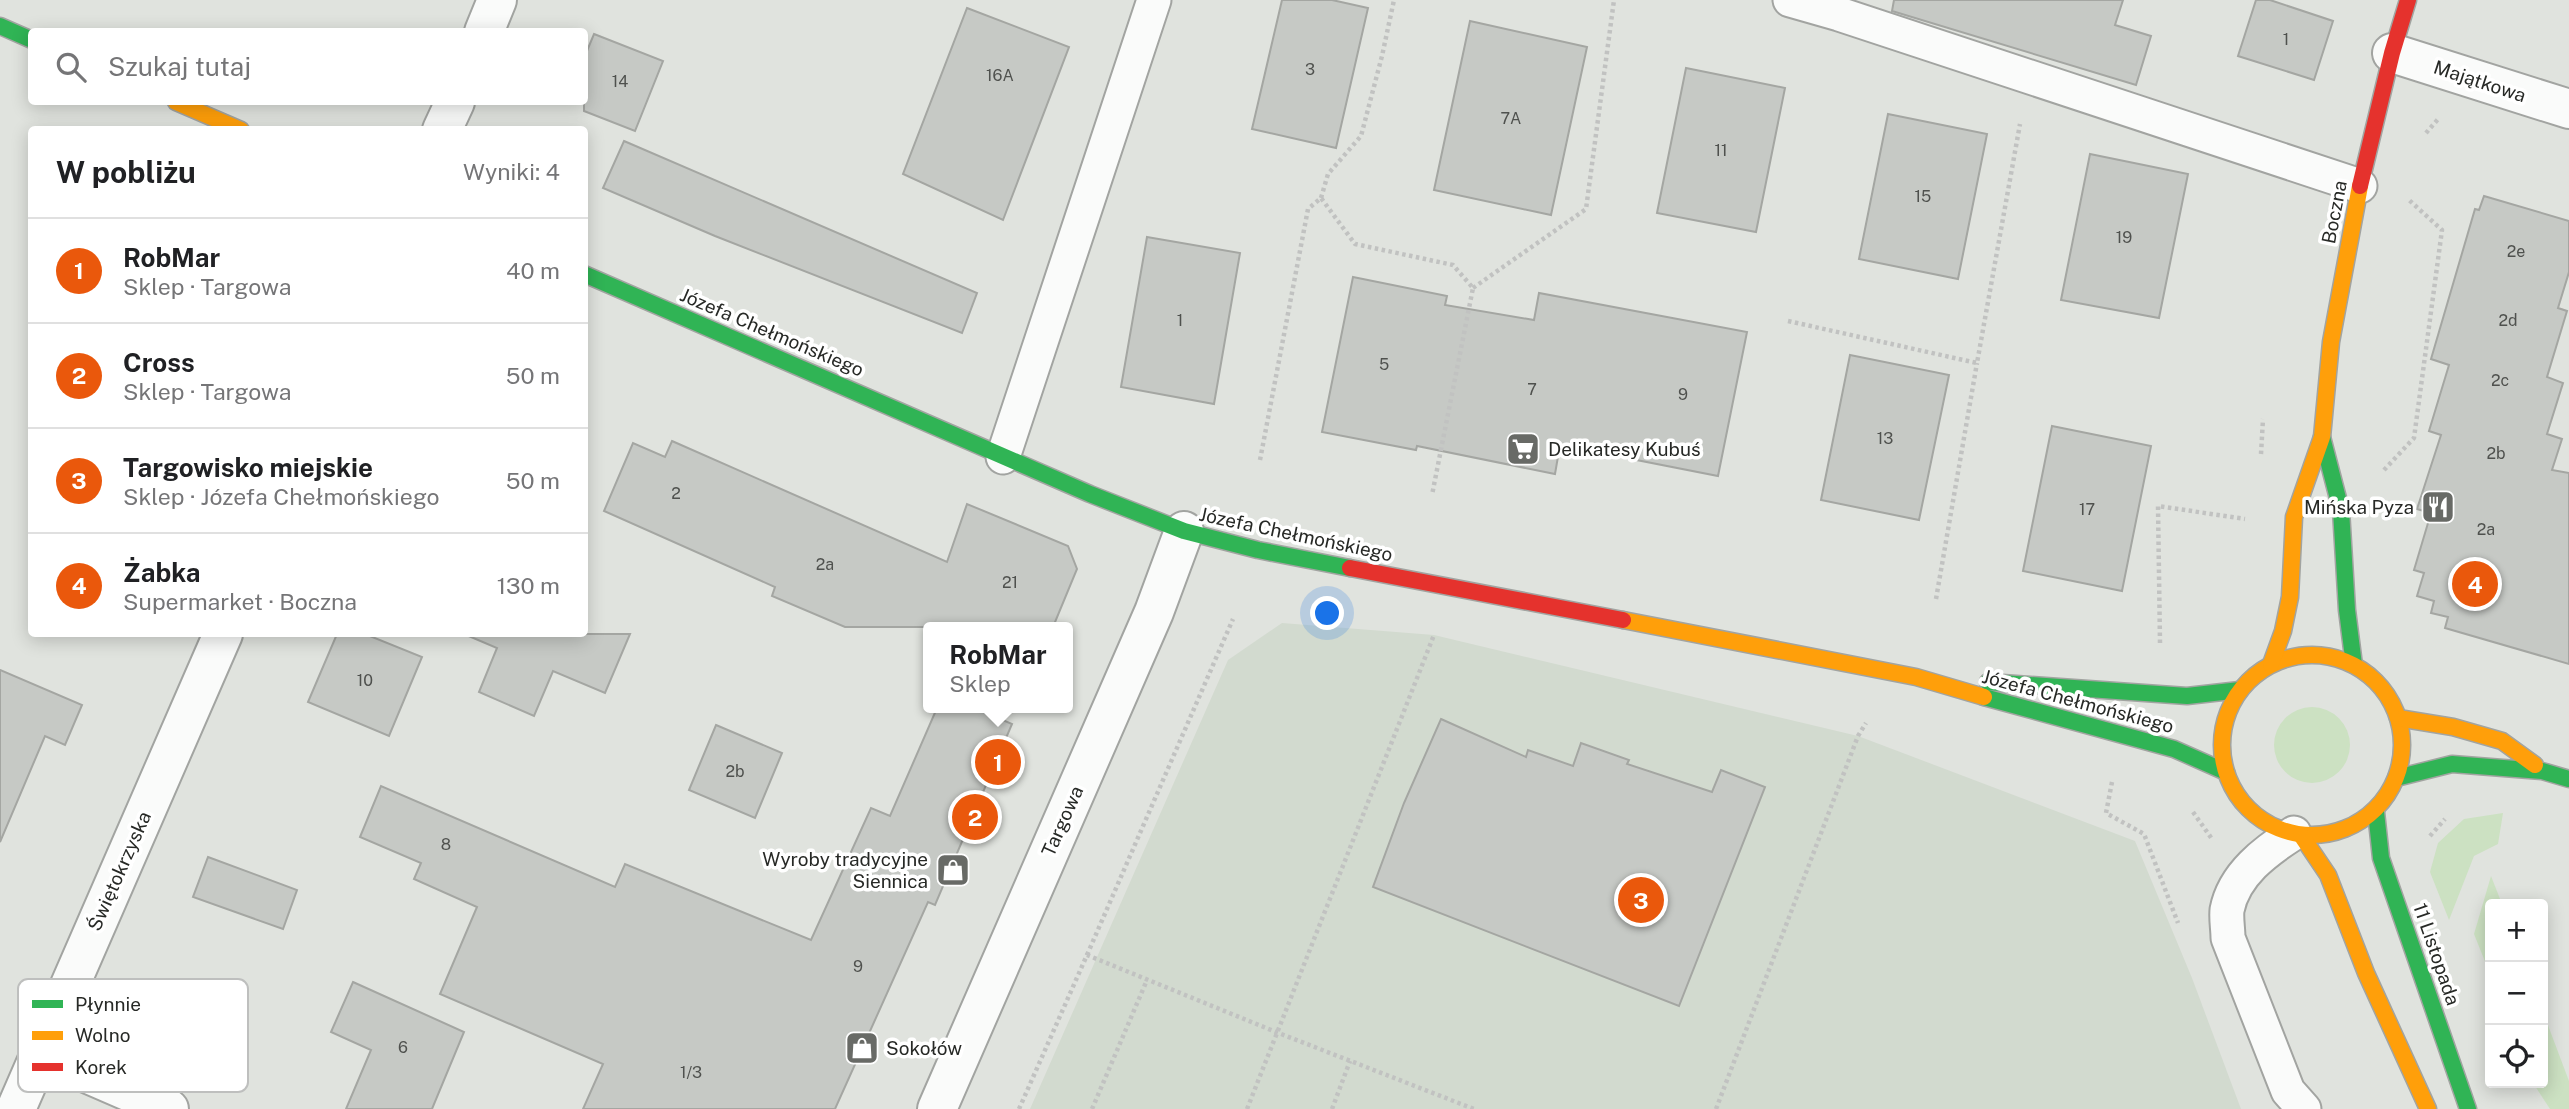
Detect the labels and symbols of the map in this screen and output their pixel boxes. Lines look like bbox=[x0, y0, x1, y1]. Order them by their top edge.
house number: 1 bbox=[2283, 30, 2289, 49]
street label: Majątkowa bbox=[2431, 56, 2529, 106]
house number: 3 bbox=[1305, 60, 1315, 79]
house number: 16A bbox=[986, 66, 1014, 85]
house number: 14 bbox=[612, 72, 628, 91]
house number: 7A bbox=[1501, 109, 1521, 128]
house number: 11 bbox=[1714, 141, 1728, 160]
street label: Boczna bbox=[2317, 178, 2351, 246]
house number: 15 bbox=[1915, 187, 1931, 206]
house number: 19 bbox=[2116, 228, 2132, 247]
house number: 2e bbox=[2507, 242, 2525, 261]
street label: Józefa Chełmońskiego bbox=[677, 283, 867, 381]
house number: 1 bbox=[1177, 311, 1183, 330]
house number: 2d bbox=[2498, 311, 2518, 330]
house number: 5 bbox=[1379, 355, 1389, 374]
house number: 2c bbox=[2491, 371, 2509, 390]
house number: 7 bbox=[1527, 380, 1537, 399]
house number: 9 bbox=[1678, 385, 1688, 404]
house number: 13 bbox=[1877, 429, 1893, 448]
supermarket icon: Delikatesy Kubuś bbox=[1504, 430, 1542, 468]
place label: Delikatesy Kubuś bbox=[1548, 438, 1701, 460]
house number: 2b bbox=[2486, 444, 2506, 463]
house number: 2 bbox=[671, 484, 681, 503]
restaurant icon: Mińska Pyza bbox=[2419, 488, 2457, 526]
place label: Mińska Pyza bbox=[2304, 496, 2414, 518]
house number: 17 bbox=[2079, 500, 2095, 519]
street label: Józefa Chełmońskiego bbox=[1197, 503, 1395, 565]
house number: 2a bbox=[2477, 520, 2495, 539]
house number: 2a bbox=[816, 555, 834, 574]
pin: 4 bbox=[2452, 558, 2498, 610]
house number: 21 bbox=[1002, 573, 1018, 592]
your location bbox=[1310, 596, 1344, 630]
street label: Józefa Chełmońskiego bbox=[1980, 665, 2176, 737]
house number: 10 bbox=[357, 671, 373, 690]
pin: 1 bbox=[975, 736, 1021, 788]
house number: 2b bbox=[725, 762, 745, 781]
street label: Targowa bbox=[1037, 782, 1087, 860]
pin: 2 bbox=[952, 791, 998, 843]
street label: Świętokrzyska bbox=[83, 808, 155, 934]
house number: 8 bbox=[441, 835, 451, 854]
place label: Wyroby tradycyjne Siennica bbox=[762, 848, 928, 892]
shop icon: Wyroby tradycyjne Siennica bbox=[934, 851, 972, 889]
pin: 3 bbox=[1618, 874, 1664, 926]
street label: 11 Listopada bbox=[2409, 900, 2465, 1008]
house number: 9 bbox=[853, 957, 863, 976]
legend bbox=[18, 979, 248, 1092]
text: Płynnie bbox=[75, 993, 141, 1015]
text: Wolno bbox=[75, 1024, 130, 1046]
shop icon: Sokołów bbox=[843, 1029, 881, 1067]
place label: Sokołów bbox=[886, 1037, 962, 1059]
house number: 6 bbox=[398, 1038, 408, 1057]
text: Korek bbox=[75, 1056, 127, 1078]
house number: 1/3 bbox=[680, 1063, 702, 1082]

